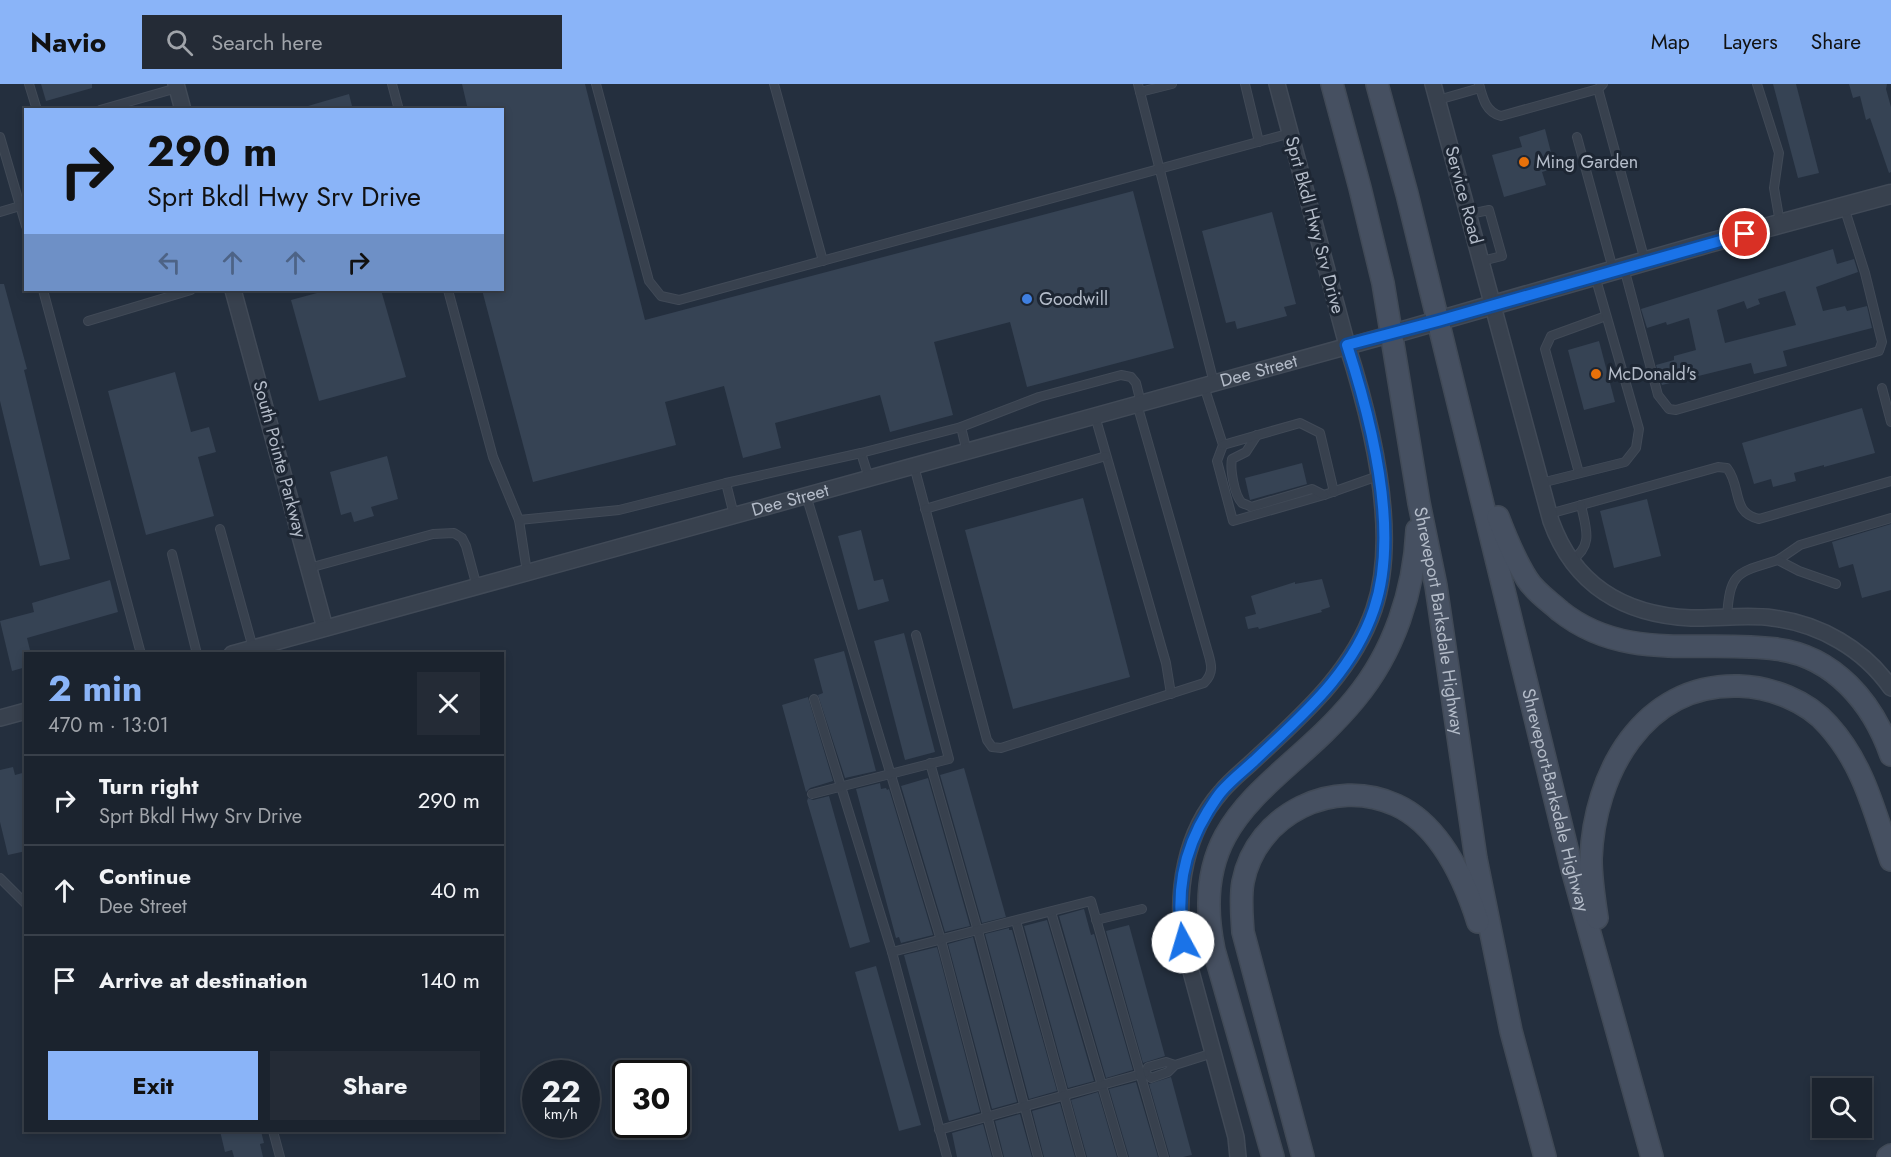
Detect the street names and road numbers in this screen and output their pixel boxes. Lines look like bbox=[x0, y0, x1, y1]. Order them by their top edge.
street label: Sprt Bkdl Hwy Srv Drive bbox=[1279, 133, 1351, 317]
street label: Service Road bbox=[1438, 143, 1490, 247]
street label: Dee Street bbox=[1217, 348, 1301, 394]
street label: South Pointe Parkway bbox=[247, 378, 313, 541]
street label: Dee Street bbox=[749, 477, 832, 523]
street label: Shreveport Barksdale Highway bbox=[1407, 504, 1471, 737]
street label: Shreveport-Barksdale Highway bbox=[1515, 686, 1596, 915]

